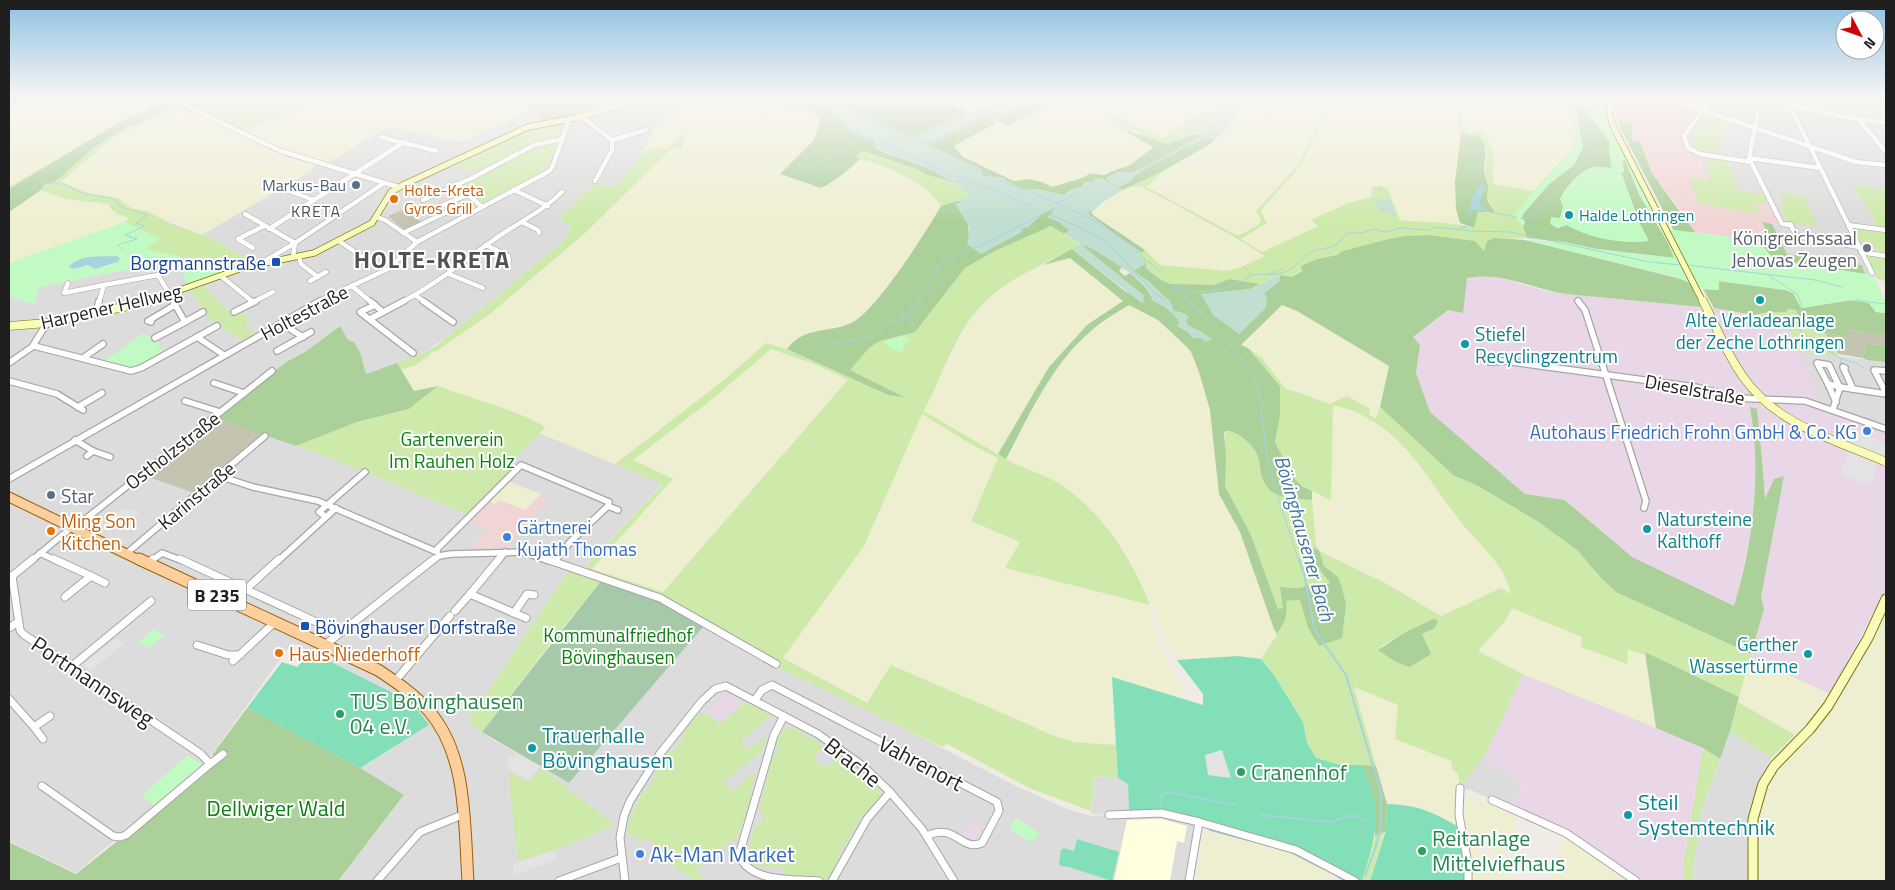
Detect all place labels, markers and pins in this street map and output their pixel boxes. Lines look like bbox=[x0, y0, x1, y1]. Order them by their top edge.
place label: Markus-Bau bbox=[262, 173, 346, 197]
place label: Holte-Kreta Gyros Grill bbox=[404, 178, 484, 220]
marker: Markus-Bau bbox=[350, 179, 362, 191]
marker: Holte-Kreta Gyros Grill bbox=[388, 193, 400, 205]
place label: Halde Lothringen bbox=[1579, 203, 1694, 227]
marker: Halde Lothringen bbox=[1563, 209, 1575, 221]
place label: Königreichssaal Jehovas Zeugen bbox=[1731, 223, 1857, 274]
marker: Königreichssaal Jehovas Zeugen bbox=[1861, 242, 1873, 254]
place label: Borgmannstraße bbox=[130, 248, 266, 277]
marker: Borgmannstraße bbox=[270, 256, 282, 268]
marker: Alte Verladeanlage der Zeche Lothringen bbox=[1754, 294, 1766, 306]
place label: Alte Verladeanlage der Zeche Lothringen bbox=[1676, 305, 1844, 356]
place label: Stiefel Recyclingzentrum bbox=[1475, 319, 1618, 370]
marker: Stiefel Recyclingzentrum bbox=[1459, 338, 1471, 350]
place label: Autohaus Friedrich Frohn GmbH & Co. KG bbox=[1530, 417, 1857, 446]
marker: Autohaus Friedrich Frohn GmbH & Co. KG bbox=[1861, 425, 1873, 437]
place label: Star bbox=[61, 481, 94, 510]
marker: Star bbox=[45, 489, 57, 501]
place label: Natursteine Kalthoff bbox=[1657, 504, 1752, 555]
place label: Ming Son Kitchen bbox=[61, 506, 136, 557]
place label: Gärtnerei Kujath Thomas bbox=[517, 512, 637, 563]
marker: Natursteine Kalthoff bbox=[1641, 523, 1653, 535]
marker: Ming Son Kitchen bbox=[45, 525, 57, 537]
marker: Gärtnerei Kujath Thomas bbox=[501, 531, 513, 543]
place label: Bövinghauser Dorfstraße bbox=[315, 612, 516, 641]
marker: Bövinghauser Dorfstraße bbox=[299, 620, 311, 632]
place label: Gerther Wassertürme bbox=[1689, 629, 1798, 680]
place label: Haus Niederhoff bbox=[289, 639, 421, 668]
marker: Haus Niederhoff bbox=[273, 647, 285, 659]
marker: Gerther Wassertürme bbox=[1802, 648, 1814, 660]
place label: TUS Bövinghausen 04 e.V. bbox=[350, 684, 524, 743]
marker: TUS Bövinghausen 04 e.V. bbox=[334, 708, 346, 720]
place label: Trauerhalle Bövinghausen bbox=[542, 718, 673, 777]
marker: Trauerhalle Bövinghausen bbox=[526, 742, 538, 754]
place label: Cranenhof bbox=[1251, 755, 1348, 789]
marker: Cranenhof bbox=[1235, 766, 1247, 778]
place label: Steil Systemtechnik bbox=[1638, 785, 1775, 844]
marker: Steil Systemtechnik bbox=[1622, 809, 1634, 821]
place label: Reitanlage Mittelviefhaus bbox=[1432, 821, 1565, 880]
place label: Ak-Man Market bbox=[650, 837, 795, 871]
marker: Reitanlage Mittelviefhaus bbox=[1416, 845, 1428, 857]
marker: Ak-Man Market bbox=[634, 848, 646, 860]

